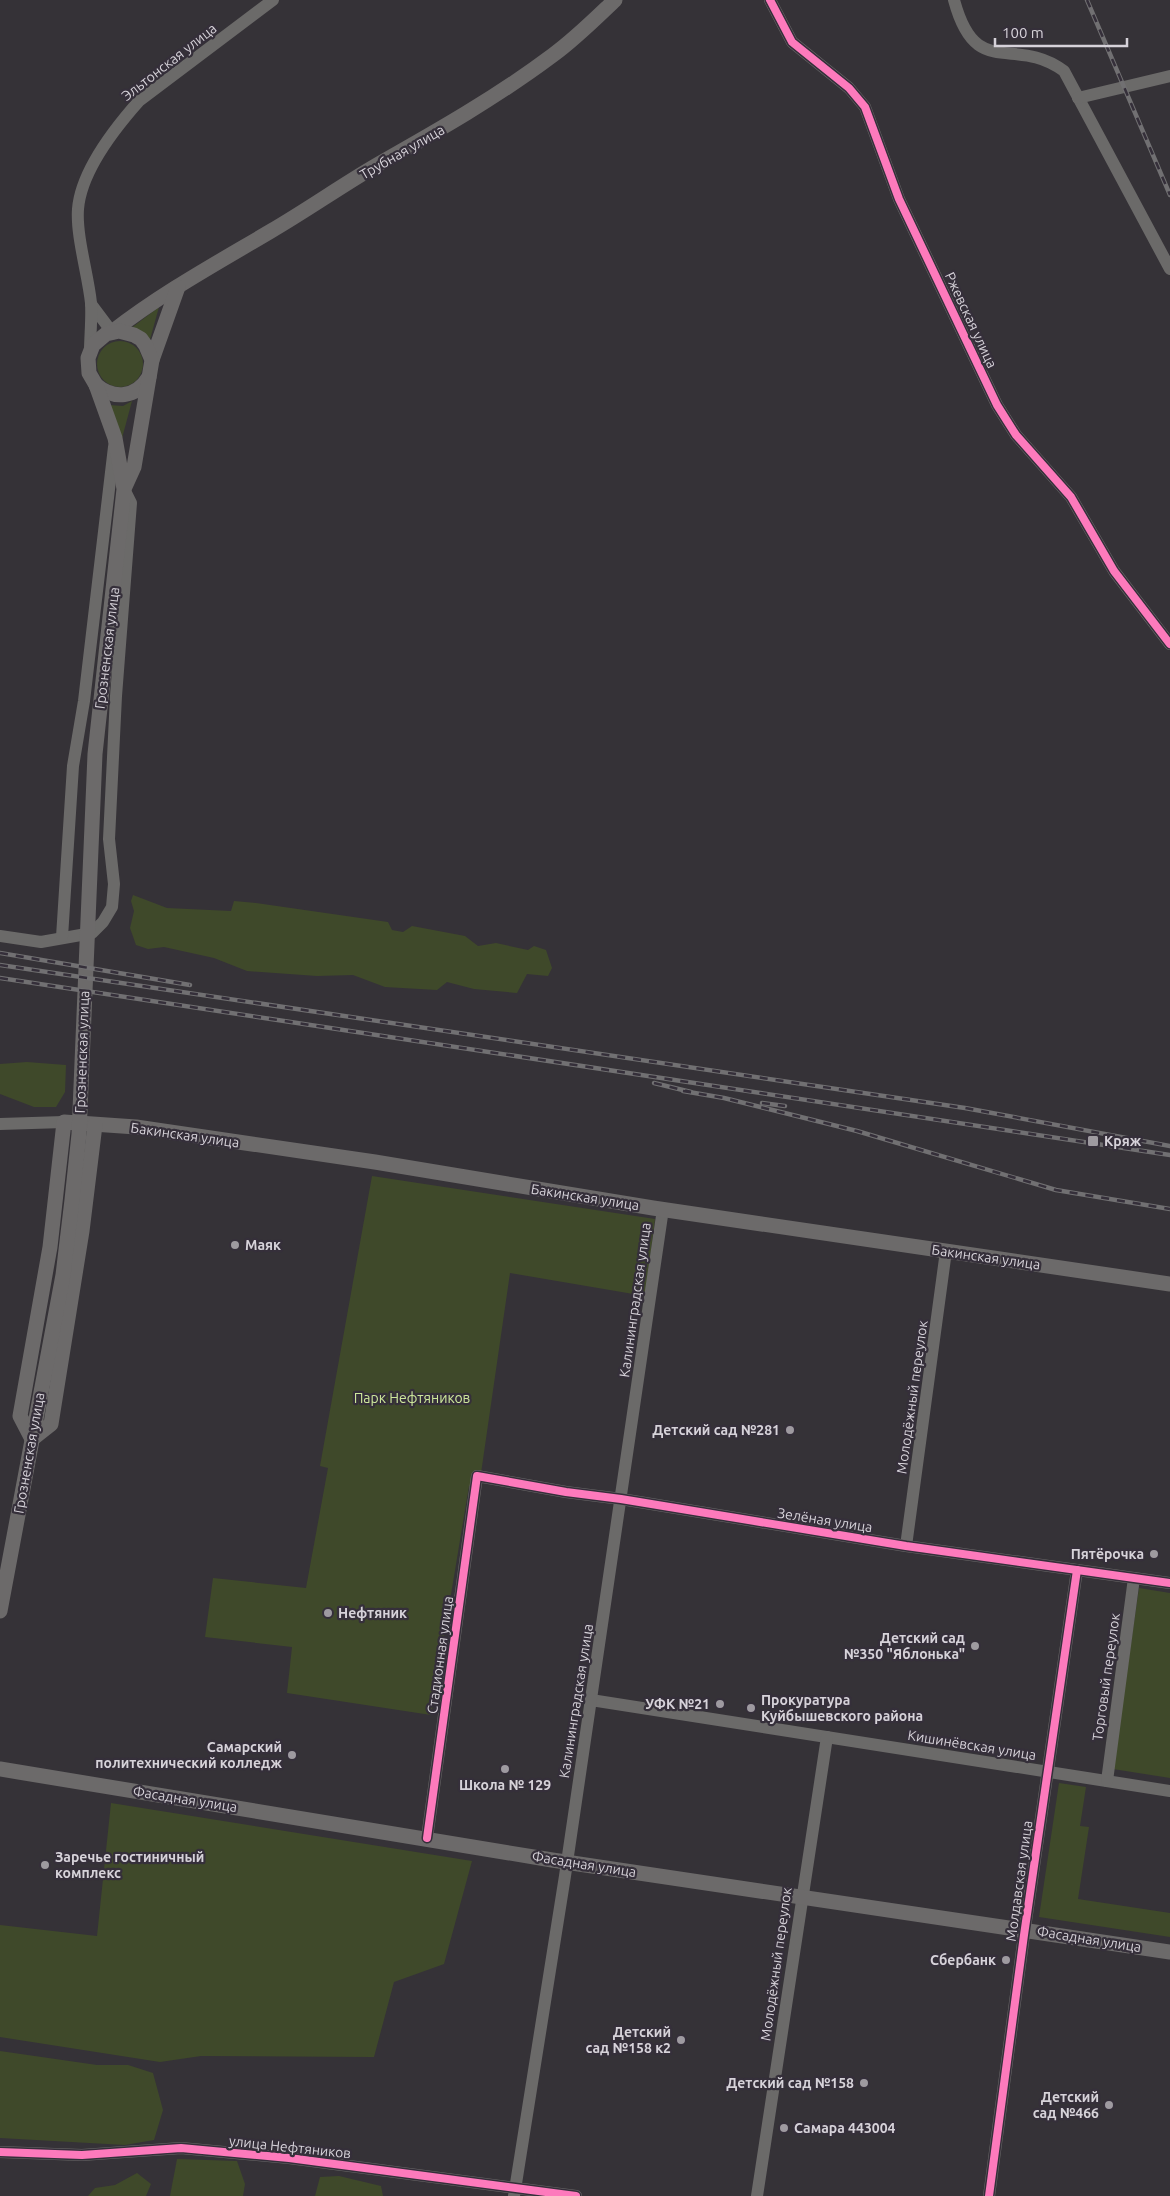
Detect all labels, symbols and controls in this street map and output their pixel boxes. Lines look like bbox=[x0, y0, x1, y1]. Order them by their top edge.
scale bar bbox=[995, 15, 1128, 47]
street label: Эльтонская улица bbox=[118, 20, 220, 104]
text: 100 m bbox=[1002, 24, 1044, 41]
street label: Трубная улица bbox=[357, 121, 447, 183]
street label: Ржевская улица bbox=[942, 270, 1000, 370]
street label: Грозненская улица bbox=[92, 586, 122, 710]
street label: Грозненская улица bbox=[72, 990, 92, 1114]
street label: Бакинская улица bbox=[130, 1119, 240, 1151]
place label: Кряж bbox=[1104, 1133, 1142, 1149]
marker: Кряж bbox=[1086, 1134, 1100, 1148]
street label: Бакинская улица bbox=[530, 1181, 640, 1213]
street label: Калининградская улица bbox=[616, 1222, 654, 1378]
place label: Маяк bbox=[245, 1237, 281, 1253]
marker: Маяк bbox=[229, 1239, 241, 1251]
street label: Бакинская улица bbox=[931, 1241, 1041, 1273]
street label: Молодёжный переулок bbox=[893, 1319, 931, 1475]
park label: Парк Нефтяников bbox=[354, 1390, 470, 1406]
street label: Грозненская улица bbox=[10, 1391, 48, 1515]
place label: Детский сад №281 bbox=[652, 1422, 780, 1438]
marker: Детский сад №281 bbox=[784, 1424, 796, 1436]
street label: Зелёная улица bbox=[776, 1505, 874, 1535]
place label: Пятёрочка bbox=[1071, 1546, 1144, 1562]
marker: Пятёрочка bbox=[1148, 1548, 1160, 1560]
street label: Стадионная улица bbox=[424, 1595, 456, 1715]
place label: Нефтяник bbox=[338, 1605, 407, 1621]
marker: Нефтяник bbox=[322, 1607, 334, 1619]
street label: Торговый переулок bbox=[1089, 1612, 1123, 1742]
street label: Калининградская улица bbox=[556, 1623, 596, 1779]
place label: Детский сад №350 "Яблонька" bbox=[844, 1630, 965, 1662]
marker: Детский сад №350 "Яблонька" bbox=[969, 1640, 981, 1652]
place label: Прокуратура Куйбышевского района bbox=[761, 1692, 923, 1724]
place label: УФК №21 bbox=[645, 1696, 710, 1712]
marker: УФК №21 bbox=[714, 1698, 726, 1710]
marker: Прокуратура Куйбышевского района bbox=[745, 1702, 757, 1714]
street label: Кишинёвская улица bbox=[907, 1727, 1037, 1763]
place label: Самарский политехнический колледж bbox=[95, 1739, 282, 1771]
marker: Самарский политехнический колледж bbox=[286, 1749, 298, 1761]
marker: Школа № 129 bbox=[499, 1763, 511, 1775]
place label: Школа № 129 bbox=[459, 1777, 551, 1793]
street label: Фасадная улица bbox=[132, 1783, 238, 1815]
street label: Молдавская улица bbox=[1003, 1820, 1035, 1942]
street label: Фасадная улица bbox=[531, 1848, 637, 1880]
place label: Заречье гостиничный комплекс bbox=[55, 1849, 204, 1881]
marker: Заречье гостиничный комплекс bbox=[39, 1859, 51, 1871]
street label: Молодёжный переулок bbox=[757, 1886, 795, 2042]
street label: Фасадная улица bbox=[1036, 1923, 1142, 1955]
place label: Сбербанк bbox=[930, 1952, 996, 1968]
marker: Сбербанк bbox=[1000, 1954, 1012, 1966]
place label: Детский сад №158 к2 bbox=[586, 2024, 671, 2056]
marker: Детский сад №158 к2 bbox=[675, 2034, 687, 2046]
place label: Детский сад №158 bbox=[726, 2075, 854, 2091]
marker: Детский сад №158 bbox=[858, 2077, 870, 2089]
place label: Детский сад №466 bbox=[1033, 2089, 1099, 2121]
marker: Детский сад №466 bbox=[1103, 2099, 1115, 2111]
place label: Самара 443004 bbox=[794, 2120, 896, 2136]
marker: Самара 443004 bbox=[778, 2122, 790, 2134]
street label: улица Нефтяников bbox=[228, 2133, 352, 2161]

